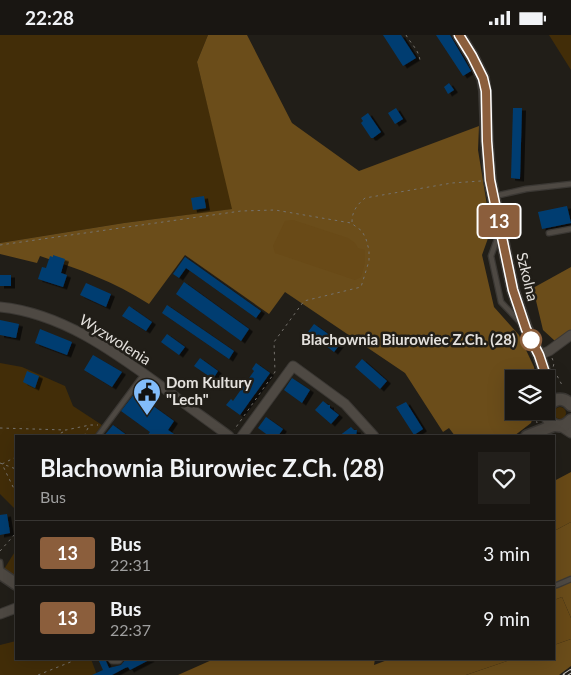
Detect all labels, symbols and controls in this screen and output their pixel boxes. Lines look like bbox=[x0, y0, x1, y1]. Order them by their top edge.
text: 22:28 bbox=[25, 6, 74, 29]
line badge: 13 bbox=[476, 205, 522, 237]
text: 13 bbox=[489, 210, 509, 232]
street label: Szkolna bbox=[513, 250, 543, 303]
street label: Wyzwolenia bbox=[76, 310, 155, 368]
marker: Blachownia Biurowiec Z.Ch. (28) bbox=[520, 329, 542, 351]
place label: Blachownia Biurowiec Z.Ch. (28) bbox=[301, 330, 516, 348]
map controls bbox=[505, 370, 555, 420]
button: layers bbox=[505, 370, 555, 420]
place label: Dom Kultury "Lech" bbox=[166, 373, 252, 408]
public building icon: Dom Kultury "Lech" bbox=[132, 377, 162, 416]
button: heart bbox=[478, 452, 530, 504]
text: Blachownia Biurowiec Z.Ch. (28) bbox=[40, 453, 384, 482]
text: Bus bbox=[40, 487, 66, 506]
text: Bus bbox=[110, 532, 141, 555]
text: 13 bbox=[57, 542, 78, 564]
text: 3 min bbox=[483, 542, 530, 565]
text: 22:31 bbox=[110, 555, 151, 574]
text: Bus bbox=[110, 597, 141, 620]
text: 13 bbox=[57, 607, 78, 629]
text: 9 min bbox=[483, 607, 530, 630]
text: 22:37 bbox=[110, 620, 151, 639]

